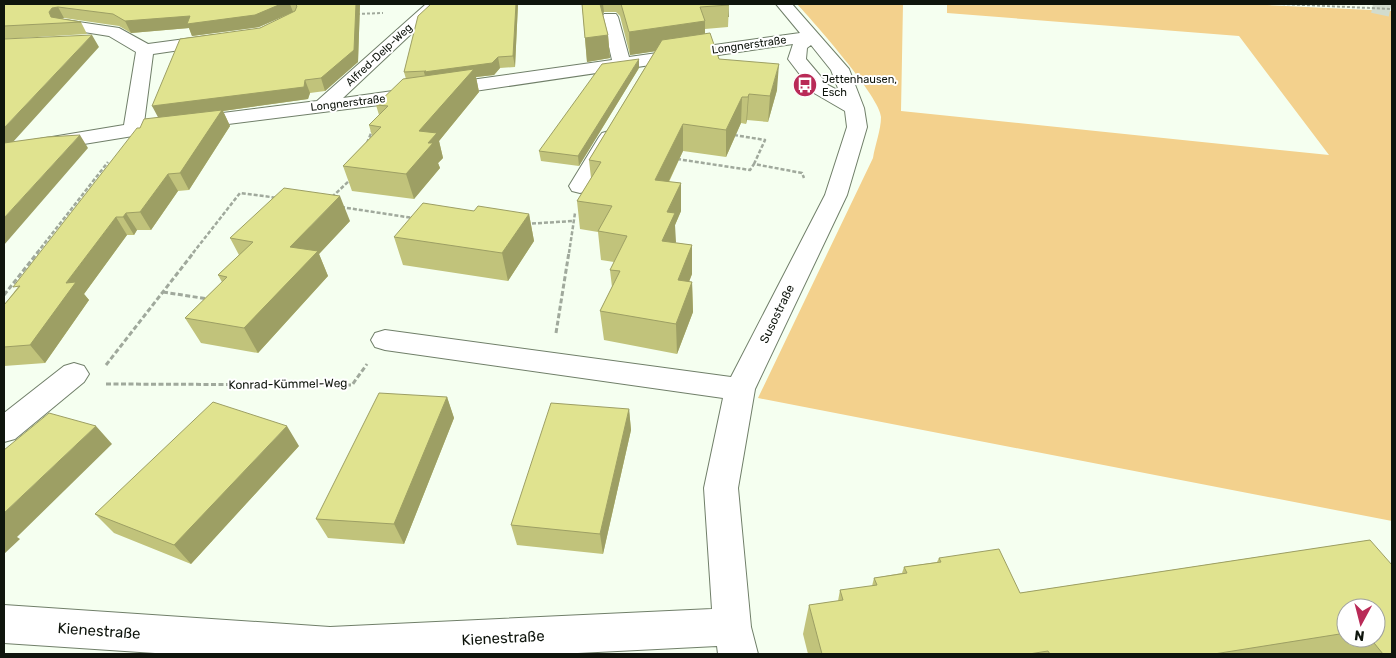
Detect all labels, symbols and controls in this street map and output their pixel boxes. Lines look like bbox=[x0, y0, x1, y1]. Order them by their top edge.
street label: Alfred-Delp-Weg bbox=[343, 21, 415, 89]
street label: Longnerstraße bbox=[711, 33, 787, 57]
bus stop icon: Jettenhausen, Esch bbox=[792, 72, 818, 98]
place label: Jettenhausen, Esch bbox=[822, 73, 897, 99]
street label: Longnerstraße bbox=[310, 92, 386, 114]
street label: Susostraße bbox=[757, 282, 797, 346]
street label: Konrad-Kümmel-Weg bbox=[228, 376, 348, 392]
north arrow bbox=[1336, 598, 1386, 648]
street label: Kienestraße bbox=[57, 619, 141, 643]
text: N bbox=[1353, 626, 1366, 644]
street label: Kienestraße bbox=[461, 627, 545, 649]

